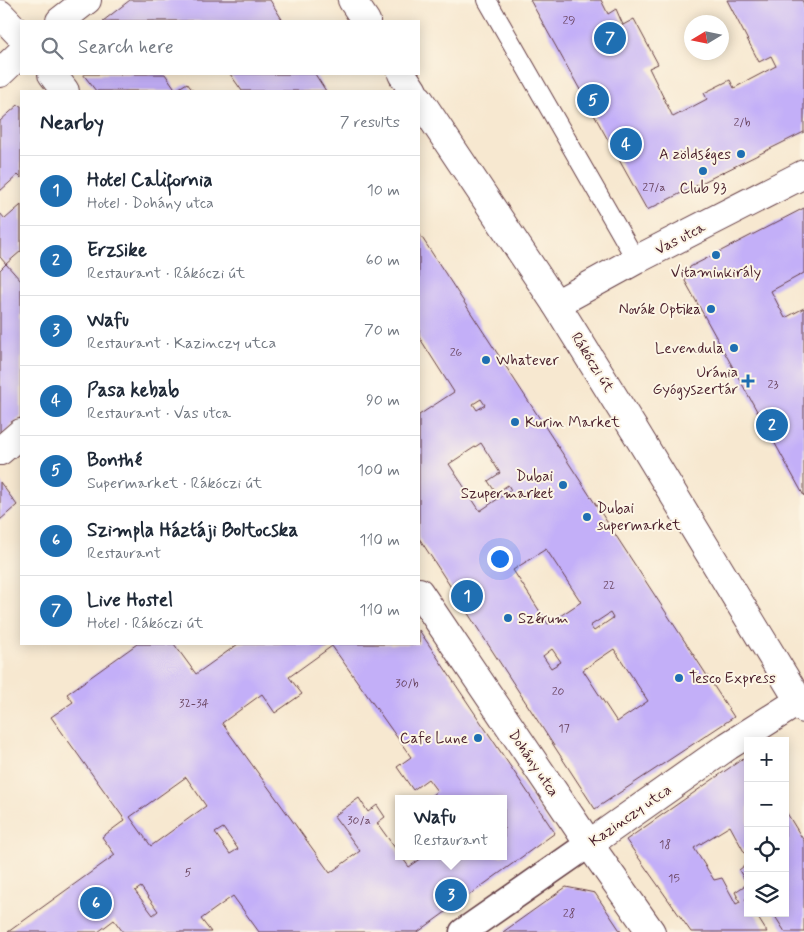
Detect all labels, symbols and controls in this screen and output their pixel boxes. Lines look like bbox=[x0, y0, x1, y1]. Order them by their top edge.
house number: 29 bbox=[562, 13, 576, 29]
north arrow bbox=[684, 15, 729, 60]
pin: 7 bbox=[594, 19, 626, 57]
search box bbox=[20, 20, 420, 75]
icon: search bbox=[38, 34, 66, 62]
text: Search here bbox=[78, 35, 174, 60]
pin: 5 bbox=[577, 81, 609, 119]
text: Nearby bbox=[40, 109, 104, 137]
text: 7 results bbox=[340, 112, 400, 133]
house number: 2/b bbox=[733, 115, 751, 131]
pin: 4 bbox=[610, 125, 642, 163]
place label: A zöldséges bbox=[659, 145, 731, 165]
marker: A zöldséges bbox=[735, 148, 747, 160]
marker: Club 93 bbox=[697, 165, 709, 177]
text: Hotel California bbox=[87, 168, 213, 193]
place label: Club 93 bbox=[679, 179, 727, 199]
text: 1 bbox=[52, 180, 60, 201]
text: 10 m bbox=[367, 180, 400, 201]
house number: 27/a bbox=[642, 180, 666, 196]
text: Hotel · Dohány utca bbox=[87, 193, 214, 214]
street label: Vas utca bbox=[652, 217, 710, 260]
text: Erzsike bbox=[87, 238, 147, 263]
marker: Vitaminkirály bbox=[710, 249, 722, 261]
text: 2 bbox=[52, 250, 60, 271]
text: 60 m bbox=[366, 250, 400, 271]
text: Restaurant · Rákóczi út bbox=[87, 263, 245, 284]
place label: Vitaminkirály bbox=[671, 263, 762, 283]
place label: Novák Optika bbox=[619, 300, 701, 320]
marker: Novák Optika bbox=[705, 303, 717, 315]
text: Wafu bbox=[87, 308, 129, 333]
text: 3 bbox=[52, 320, 60, 341]
text: 70 m bbox=[364, 320, 400, 341]
street label: Rákóczi út bbox=[566, 329, 618, 396]
text: Restaurant · Kazinczy utca bbox=[87, 333, 276, 354]
place label: Levendula bbox=[655, 339, 724, 359]
marker: Levendula bbox=[728, 342, 740, 354]
house number: 26 bbox=[450, 345, 463, 361]
place label: Whatever bbox=[496, 351, 560, 371]
marker: Whatever bbox=[480, 354, 492, 366]
place label: Uránia Gyógyszertár bbox=[652, 363, 738, 400]
marker: Uránia Gyógyszertár bbox=[742, 375, 754, 387]
house number: 23 bbox=[768, 377, 778, 393]
text: Pasa kebab bbox=[87, 378, 179, 403]
text: 4 bbox=[51, 390, 61, 411]
text: 90 m bbox=[366, 390, 400, 411]
text: Restaurant · Vas utca bbox=[87, 403, 231, 424]
pin: 2 bbox=[756, 406, 788, 444]
place label: Kurin Market bbox=[525, 413, 620, 433]
marker: Kurin Market bbox=[509, 416, 521, 428]
text: Bonthé bbox=[87, 448, 142, 473]
text: 5 bbox=[51, 460, 61, 481]
text: 100 m bbox=[357, 460, 400, 481]
place label: Dubai Szupermarket bbox=[461, 467, 553, 504]
text: Supermarket · Rákóczi út bbox=[87, 473, 262, 494]
marker: Dubai Szupermarket bbox=[557, 479, 569, 491]
place label: Dubai supermarket bbox=[597, 499, 681, 536]
marker: Dubai supermarket bbox=[581, 511, 593, 523]
text: Szimpla Háztáji Boltocska bbox=[87, 518, 298, 543]
text: 6 bbox=[52, 530, 60, 551]
text: 110 m bbox=[359, 530, 400, 551]
text: Restaurant bbox=[87, 543, 161, 564]
your location bbox=[487, 546, 513, 572]
pin: 1 bbox=[451, 577, 483, 615]
house number: 22 bbox=[603, 578, 615, 594]
text: Live Hostel bbox=[87, 588, 173, 613]
text: 7 bbox=[51, 600, 61, 621]
text: 110 m bbox=[359, 600, 400, 621]
place label: Szérum bbox=[518, 609, 569, 629]
marker: Szérum bbox=[502, 612, 514, 624]
text: Hotel · Rákóczi út bbox=[87, 613, 203, 634]
place label: Tesco Express bbox=[689, 669, 776, 689]
marker: Tesco Express bbox=[673, 672, 685, 684]
house number: 30/b bbox=[395, 676, 419, 692]
house number: 20 bbox=[552, 684, 565, 700]
house number: 32-34 bbox=[179, 696, 209, 712]
house number: 17 bbox=[558, 721, 570, 737]
street label: Dohány utca bbox=[503, 726, 563, 801]
place label: Cafe Lune bbox=[400, 729, 468, 749]
marker: Cafe Lune bbox=[472, 732, 484, 744]
map controls bbox=[744, 737, 789, 917]
button: + bbox=[744, 737, 789, 782]
street label: Kazinczy utca bbox=[585, 780, 676, 852]
button: − bbox=[744, 782, 789, 827]
popup bbox=[395, 795, 507, 860]
text: Wafu bbox=[414, 805, 456, 830]
house number: 30/a bbox=[347, 813, 371, 829]
button: locate bbox=[744, 827, 789, 872]
text: Restaurant bbox=[414, 830, 488, 851]
house number: 18 bbox=[659, 837, 671, 853]
house number: 5 bbox=[184, 865, 192, 881]
house number: 15 bbox=[668, 871, 680, 887]
button: layers bbox=[744, 872, 789, 917]
pin: 3 bbox=[435, 876, 467, 914]
pin: 6 bbox=[80, 884, 112, 922]
house number: 28 bbox=[563, 906, 575, 922]

